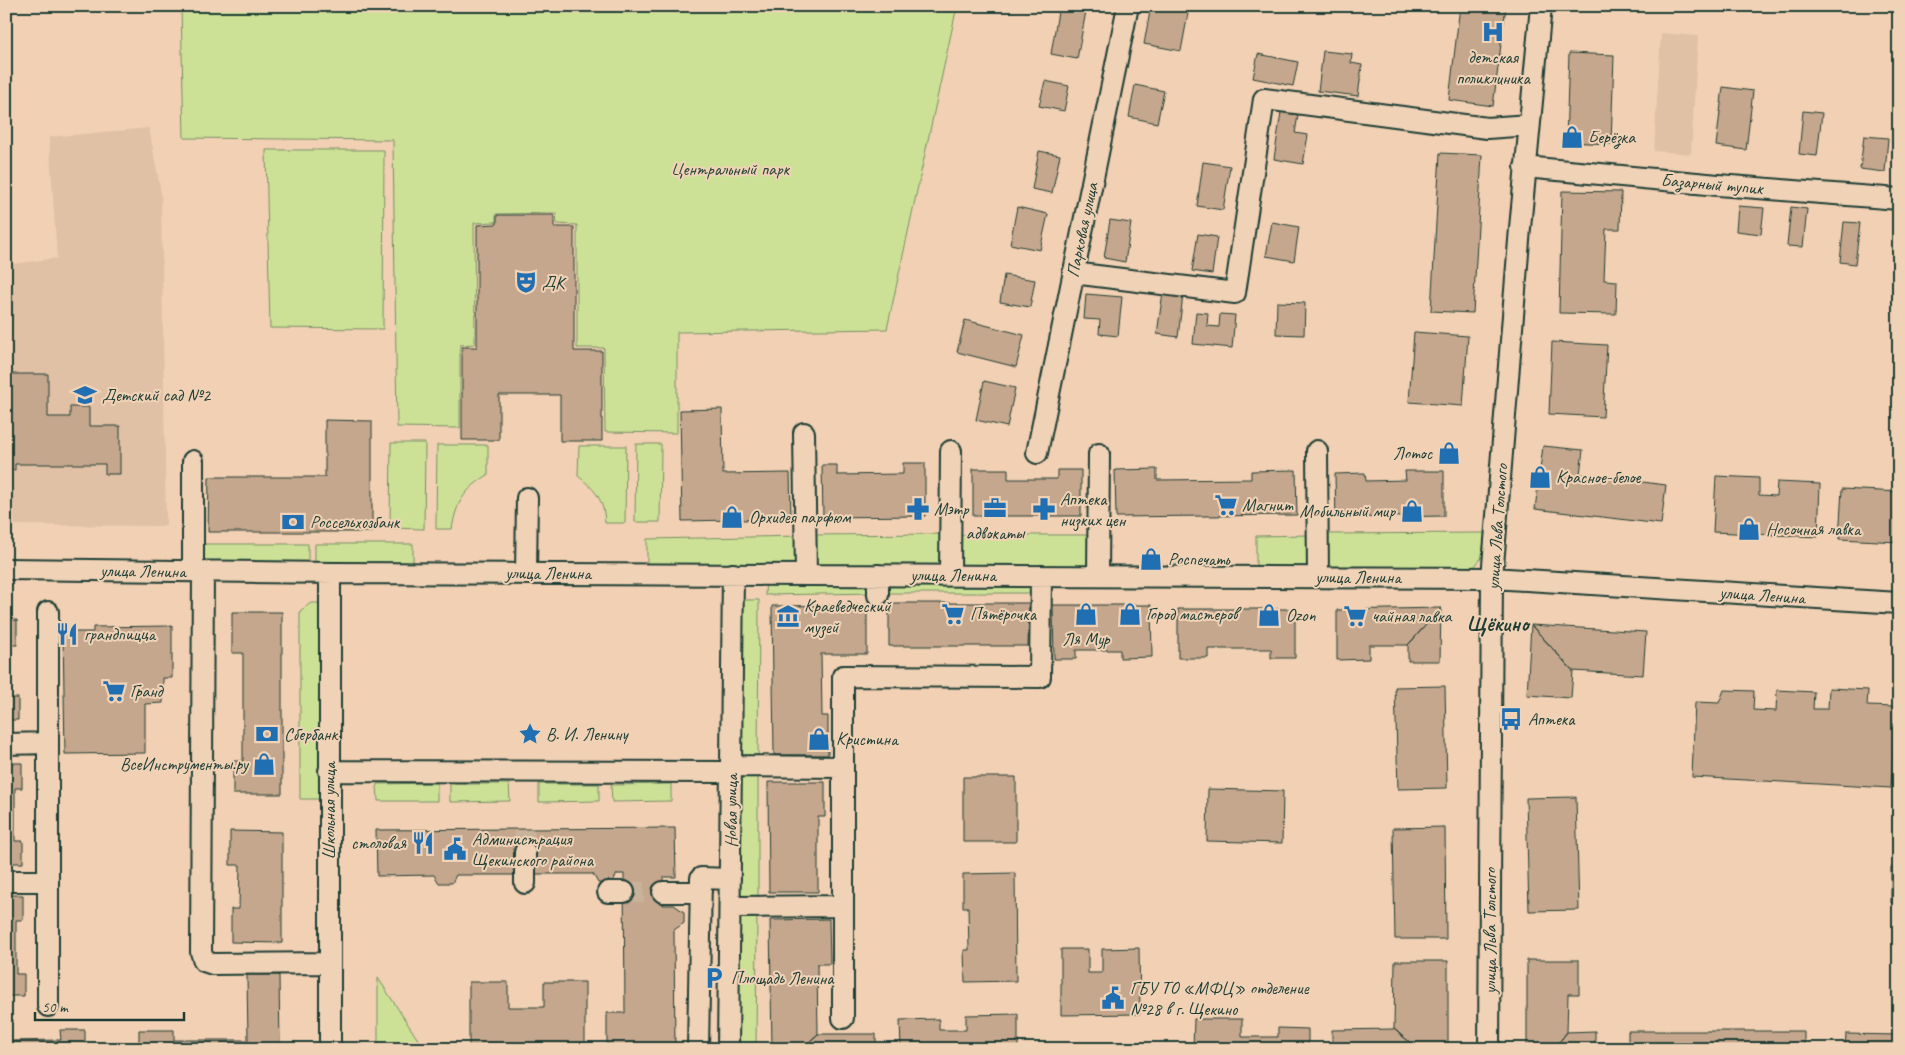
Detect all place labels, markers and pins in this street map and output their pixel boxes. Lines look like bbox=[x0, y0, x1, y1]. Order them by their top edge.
hospital icon: детская поликлиника bbox=[1480, 19, 1506, 45]
place label: детская поликлиника bbox=[1456, 46, 1531, 89]
shop icon: Берёзка bbox=[1559, 124, 1585, 150]
place label: Берёзка bbox=[1588, 126, 1636, 149]
theatre icon: ДК bbox=[513, 269, 539, 295]
place label: ДК bbox=[542, 271, 567, 293]
school or university icon: Детский сад №2 bbox=[72, 382, 98, 408]
place label: Детский сад №2 bbox=[102, 384, 212, 406]
shop icon: Лотос bbox=[1436, 440, 1462, 466]
place label: Лотос bbox=[1393, 442, 1433, 464]
shop icon: Красное-белое bbox=[1527, 464, 1553, 490]
place label: Красное-белое bbox=[1556, 466, 1642, 488]
place label: Аптека низких цен bbox=[1060, 488, 1127, 532]
supermarket icon: Магнит bbox=[1213, 492, 1239, 518]
place label: Магнит bbox=[1242, 494, 1294, 516]
office icon: адвокаты bbox=[982, 495, 1008, 521]
pharmacy icon: Мэтр bbox=[905, 496, 931, 522]
pharmacy icon: Аптека низких цен bbox=[1031, 496, 1057, 522]
place label: Мэтр bbox=[934, 498, 970, 520]
shop icon: Мобильный мир bbox=[1399, 498, 1425, 524]
place label: Мобильный мир bbox=[1300, 500, 1396, 522]
shop icon: Орхидея парфюм bbox=[719, 504, 745, 530]
place label: Орхидея парфюм bbox=[749, 506, 852, 528]
bank icon: Россельхозбанк bbox=[280, 509, 306, 535]
place label: Россельхозбанк bbox=[310, 511, 401, 533]
shop icon: Носочная лавка bbox=[1736, 516, 1762, 542]
place label: Носочная лавка bbox=[1766, 518, 1862, 540]
place label: адвокаты bbox=[966, 522, 1026, 544]
shop icon: Роспечать bbox=[1138, 546, 1164, 572]
place label: Роспечать bbox=[1168, 548, 1230, 570]
place label: Краеведческий музей bbox=[804, 595, 892, 639]
supermarket icon: Пятёрочка bbox=[940, 601, 966, 627]
shop icon: Ля Мур bbox=[1073, 601, 1099, 627]
shop icon: Город мастеров bbox=[1117, 601, 1143, 627]
shop icon: Ozon bbox=[1256, 602, 1282, 628]
museum icon: Краеведческий музей bbox=[775, 603, 801, 629]
place label: Пятёрочка bbox=[970, 603, 1038, 625]
place label: Город мастеров bbox=[1146, 603, 1242, 625]
supermarket icon: чайная лавка bbox=[1342, 603, 1368, 629]
place label: Ozon bbox=[1286, 604, 1316, 626]
place label: чайная лавка bbox=[1372, 605, 1452, 627]
restaurant icon: грандпицца bbox=[54, 621, 80, 647]
place label: грандпицца bbox=[84, 623, 157, 645]
place label: Ля Мур bbox=[1062, 628, 1111, 650]
supermarket icon: Гранд bbox=[101, 678, 127, 704]
place label: Гранд bbox=[130, 680, 165, 702]
bus stop icon: Аптека bbox=[1498, 706, 1524, 732]
place label: Аптека bbox=[1528, 708, 1576, 730]
bank icon: Сбербанк bbox=[254, 721, 280, 747]
place icon: В. И. Ленину bbox=[517, 721, 543, 747]
place label: Сбербанк bbox=[284, 723, 339, 745]
place label: В. И. Ленину bbox=[546, 723, 629, 745]
shop icon: Кристина bbox=[806, 726, 832, 752]
place label: Кристина bbox=[836, 728, 899, 750]
shop icon: ВсеИнструменты.ру bbox=[251, 751, 277, 777]
place label: ВсеИнструменты.ру bbox=[120, 753, 250, 775]
place label: Администрация Щекинского района bbox=[472, 828, 595, 871]
restaurant icon: столовая bbox=[410, 830, 436, 856]
place label: столовая bbox=[351, 832, 407, 854]
public building icon: Администрация Щекинского района bbox=[442, 836, 468, 862]
parking icon: Площадь Ленина bbox=[701, 965, 727, 991]
place label: Площадь Ленина bbox=[731, 967, 835, 989]
place label: ГБУ ТО «МФЦ» отделение №28 в г. Щекино bbox=[1130, 977, 1310, 1020]
public building icon: ГБУ ТО «МФЦ» отделение №28 в г. Щекино bbox=[1100, 985, 1126, 1011]

